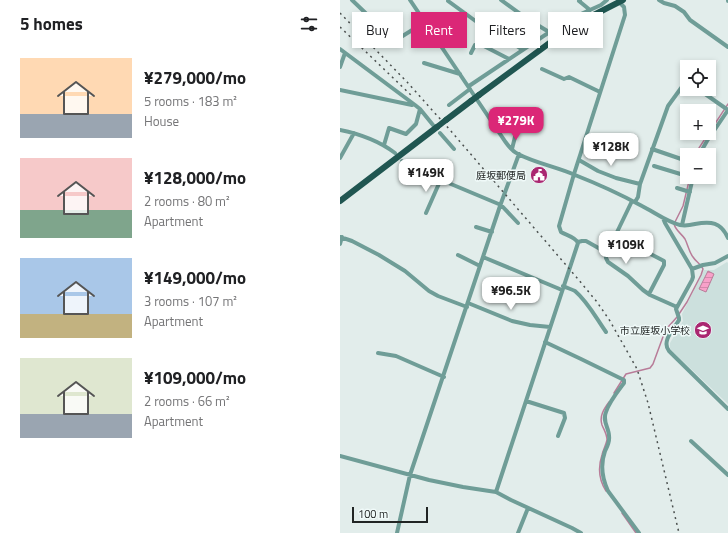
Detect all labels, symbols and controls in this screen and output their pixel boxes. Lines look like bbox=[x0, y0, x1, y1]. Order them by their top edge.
text: 5 homes bbox=[20, 11, 83, 37]
chip: Buy bbox=[352, 12, 403, 48]
chip: Rent bbox=[411, 12, 467, 48]
chip: Filters bbox=[475, 12, 540, 48]
chip: New bbox=[548, 12, 603, 48]
icon: filters bbox=[298, 13, 320, 35]
map controls bbox=[680, 60, 716, 184]
button: locate bbox=[680, 60, 716, 96]
text: ¥279,000/mo bbox=[144, 65, 246, 91]
icon: home bbox=[52, 74, 100, 122]
text: 5 rooms · 183 m² bbox=[144, 91, 237, 111]
button: + bbox=[680, 104, 716, 140]
pin: ¥279K bbox=[488, 107, 544, 141]
text: ¥279K bbox=[498, 110, 534, 130]
text: House bbox=[144, 111, 179, 131]
pin: ¥128K bbox=[583, 133, 639, 167]
text: ¥128K bbox=[593, 136, 629, 156]
button: − bbox=[680, 148, 716, 184]
pin: ¥149K bbox=[398, 159, 454, 193]
text: ¥149K bbox=[408, 162, 444, 182]
text: ¥128,000/mo bbox=[144, 165, 246, 191]
public building icon: 庭坂郵便局 bbox=[529, 165, 549, 185]
place label: 庭坂郵便局 bbox=[476, 168, 526, 183]
icon: home bbox=[52, 174, 100, 222]
text: 2 rooms · 80 m² bbox=[144, 191, 230, 211]
text: Apartment bbox=[144, 211, 203, 231]
pin: ¥109K bbox=[598, 231, 654, 265]
text: ¥109K bbox=[608, 234, 644, 254]
text: ¥149,000/mo bbox=[144, 265, 246, 291]
icon: home bbox=[52, 274, 100, 322]
pin: ¥96.5K bbox=[478, 277, 544, 311]
text: ¥96.5K bbox=[491, 280, 531, 300]
text: 3 rooms · 107 m² bbox=[144, 291, 237, 311]
text: Apartment bbox=[144, 311, 203, 331]
school or university icon: 市立庭坂小学校 bbox=[693, 320, 713, 340]
place label: 市立庭坂小学校 bbox=[620, 323, 690, 338]
text: ¥109,000/mo bbox=[144, 365, 246, 391]
icon: home bbox=[52, 374, 100, 422]
text: 2 rooms · 66 m² bbox=[144, 391, 230, 411]
text: Apartment bbox=[144, 411, 203, 431]
scale bar bbox=[352, 505, 428, 524]
text: 100 m bbox=[358, 506, 388, 522]

